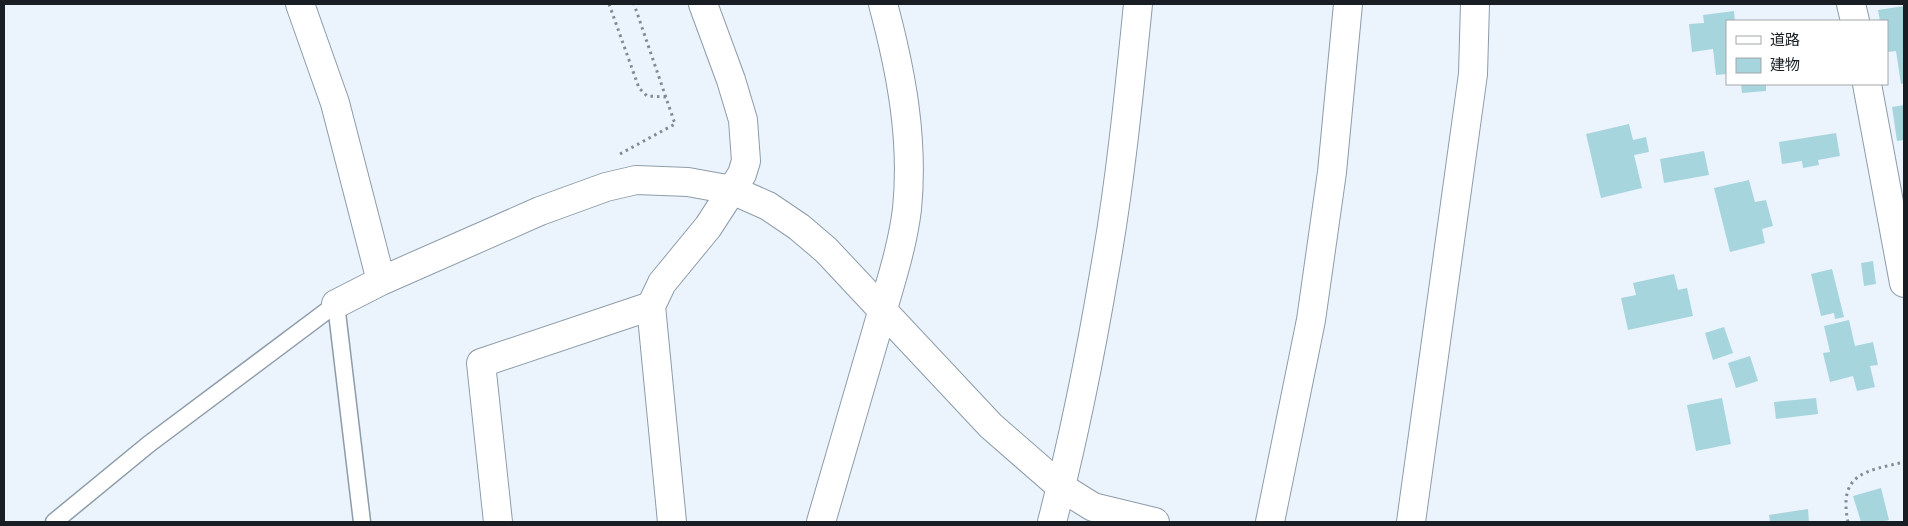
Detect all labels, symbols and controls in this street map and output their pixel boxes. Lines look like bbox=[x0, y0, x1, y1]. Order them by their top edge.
legend bbox=[1726, 20, 1888, 85]
text: 道路 bbox=[1770, 30, 1800, 48]
text: 建物 bbox=[1770, 55, 1800, 73]

